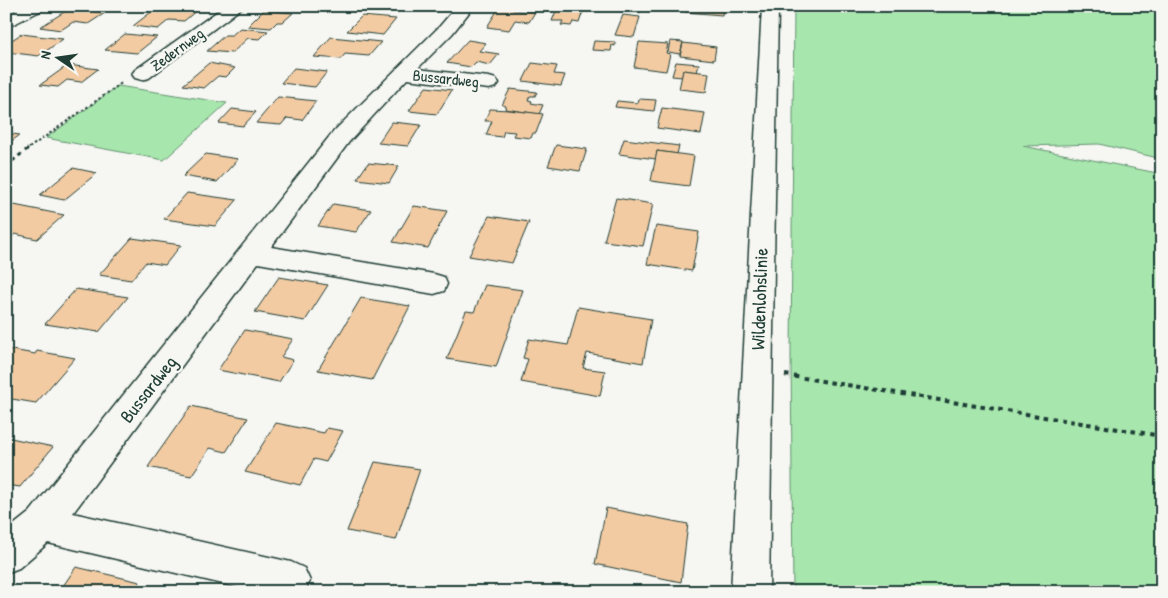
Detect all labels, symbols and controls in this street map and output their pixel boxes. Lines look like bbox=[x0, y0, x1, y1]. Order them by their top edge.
street label: Zedernweg bbox=[146, 22, 208, 76]
north arrow bbox=[32, 32, 82, 82]
text: N bbox=[35, 49, 55, 61]
street label: Bussardweg bbox=[412, 64, 480, 92]
street label: Wildenlohslinie bbox=[744, 247, 774, 351]
street label: Bussardweg bbox=[113, 350, 183, 428]

